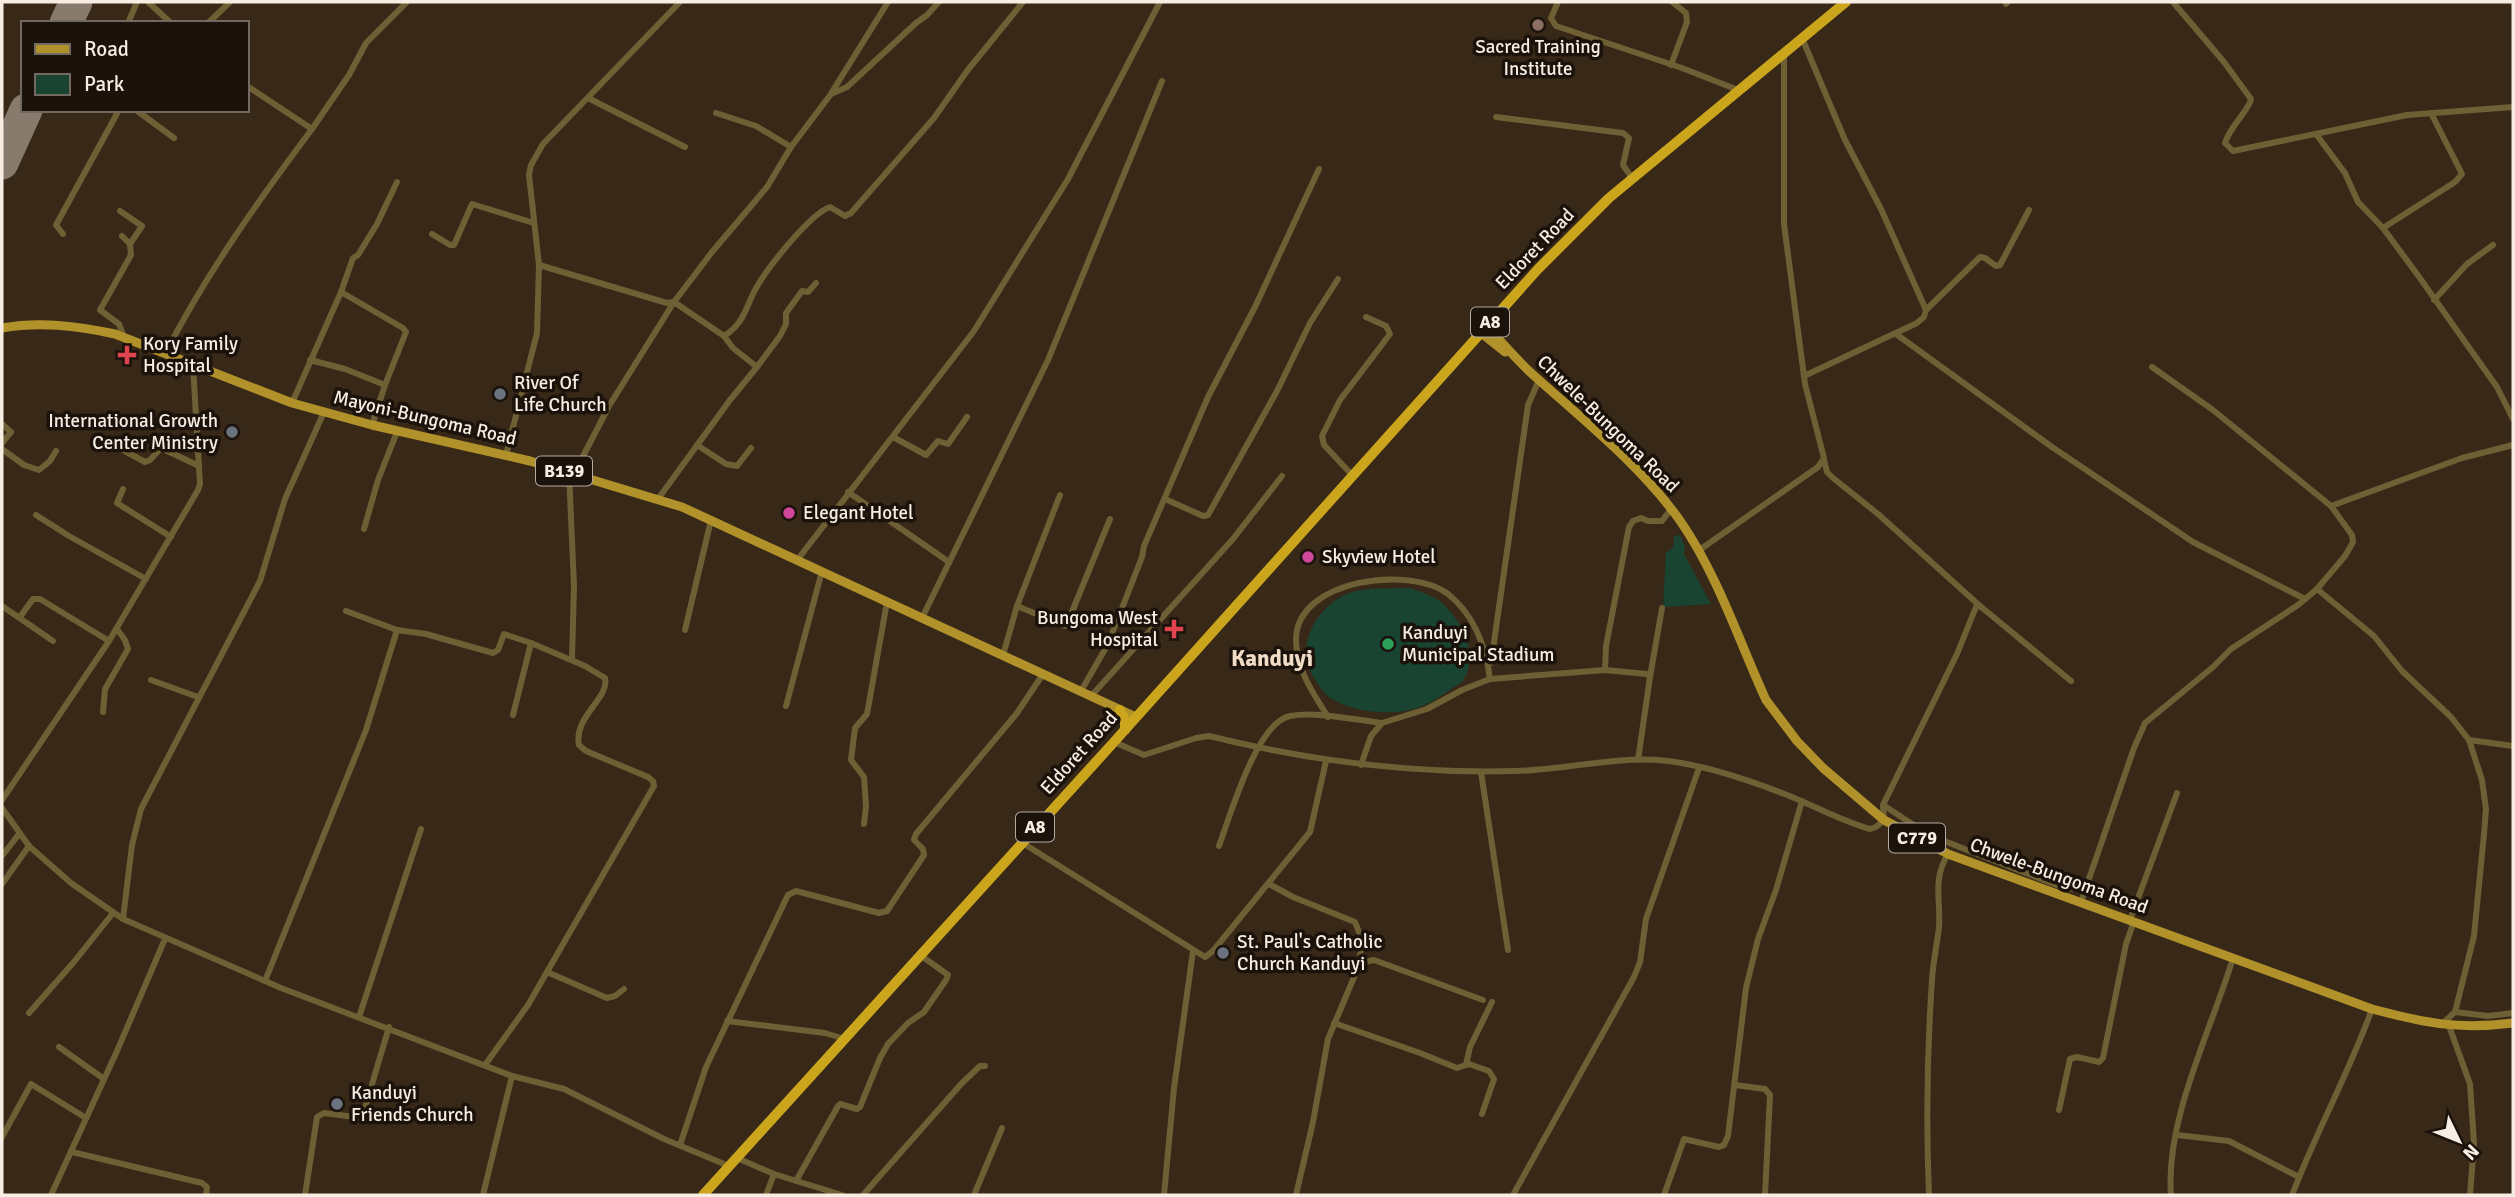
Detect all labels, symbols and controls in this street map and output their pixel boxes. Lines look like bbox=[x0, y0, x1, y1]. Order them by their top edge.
marker: Sacred Training Institute bbox=[1530, 17, 1546, 33]
legend bbox=[21, 21, 248, 112]
place label: Sacred Training Institute bbox=[1475, 35, 1601, 81]
text: Road bbox=[84, 36, 129, 62]
text: Park bbox=[84, 71, 125, 97]
street label: Eldoret Road bbox=[1490, 203, 1580, 295]
road number: A8 bbox=[1471, 308, 1509, 336]
place label: Kory Family Hospital bbox=[143, 332, 238, 378]
marker: Kory Family Hospital bbox=[117, 345, 137, 365]
street label: Chwele-Bungoma Road bbox=[1532, 350, 1684, 498]
place label: River Of Life Church bbox=[514, 371, 607, 417]
street label: Mayoni-Bungoma Road bbox=[331, 385, 519, 451]
marker: River Of Life Church bbox=[492, 386, 508, 402]
place label: International Growth Center Ministry bbox=[48, 409, 218, 455]
marker: International Growth Center Ministry bbox=[224, 424, 240, 440]
road number: B139 bbox=[536, 457, 592, 486]
place label: Elegant Hotel bbox=[803, 501, 914, 525]
marker: Elegant Hotel bbox=[781, 505, 797, 521]
place label: Skyview Hotel bbox=[1322, 545, 1436, 569]
marker: Skyview Hotel bbox=[1300, 549, 1316, 565]
place label: Bungoma West Hospital bbox=[1037, 606, 1158, 652]
marker: Bungoma West Hospital bbox=[1164, 619, 1184, 639]
place label: Kanduyi Municipal Stadium bbox=[1402, 621, 1554, 667]
marker: Kanduyi Municipal Stadium bbox=[1380, 636, 1396, 652]
district label: Kanduyi bbox=[1231, 644, 1313, 673]
street label: Eldoret Road bbox=[1035, 706, 1123, 800]
road number: A8 bbox=[1016, 812, 1054, 842]
road number: C779 bbox=[1889, 824, 1945, 852]
street label: Chwele-Bungoma Road bbox=[1967, 833, 2151, 919]
place label: St. Paul's Catholic Church Kanduyi bbox=[1237, 930, 1382, 976]
marker: St. Paul's Catholic Church Kanduyi bbox=[1215, 945, 1231, 961]
place label: Kanduyi Friends Church bbox=[351, 1081, 474, 1127]
marker: Kanduyi Friends Church bbox=[329, 1096, 345, 1112]
north arrow bbox=[2424, 1106, 2494, 1176]
text: N bbox=[2457, 1139, 2484, 1165]

